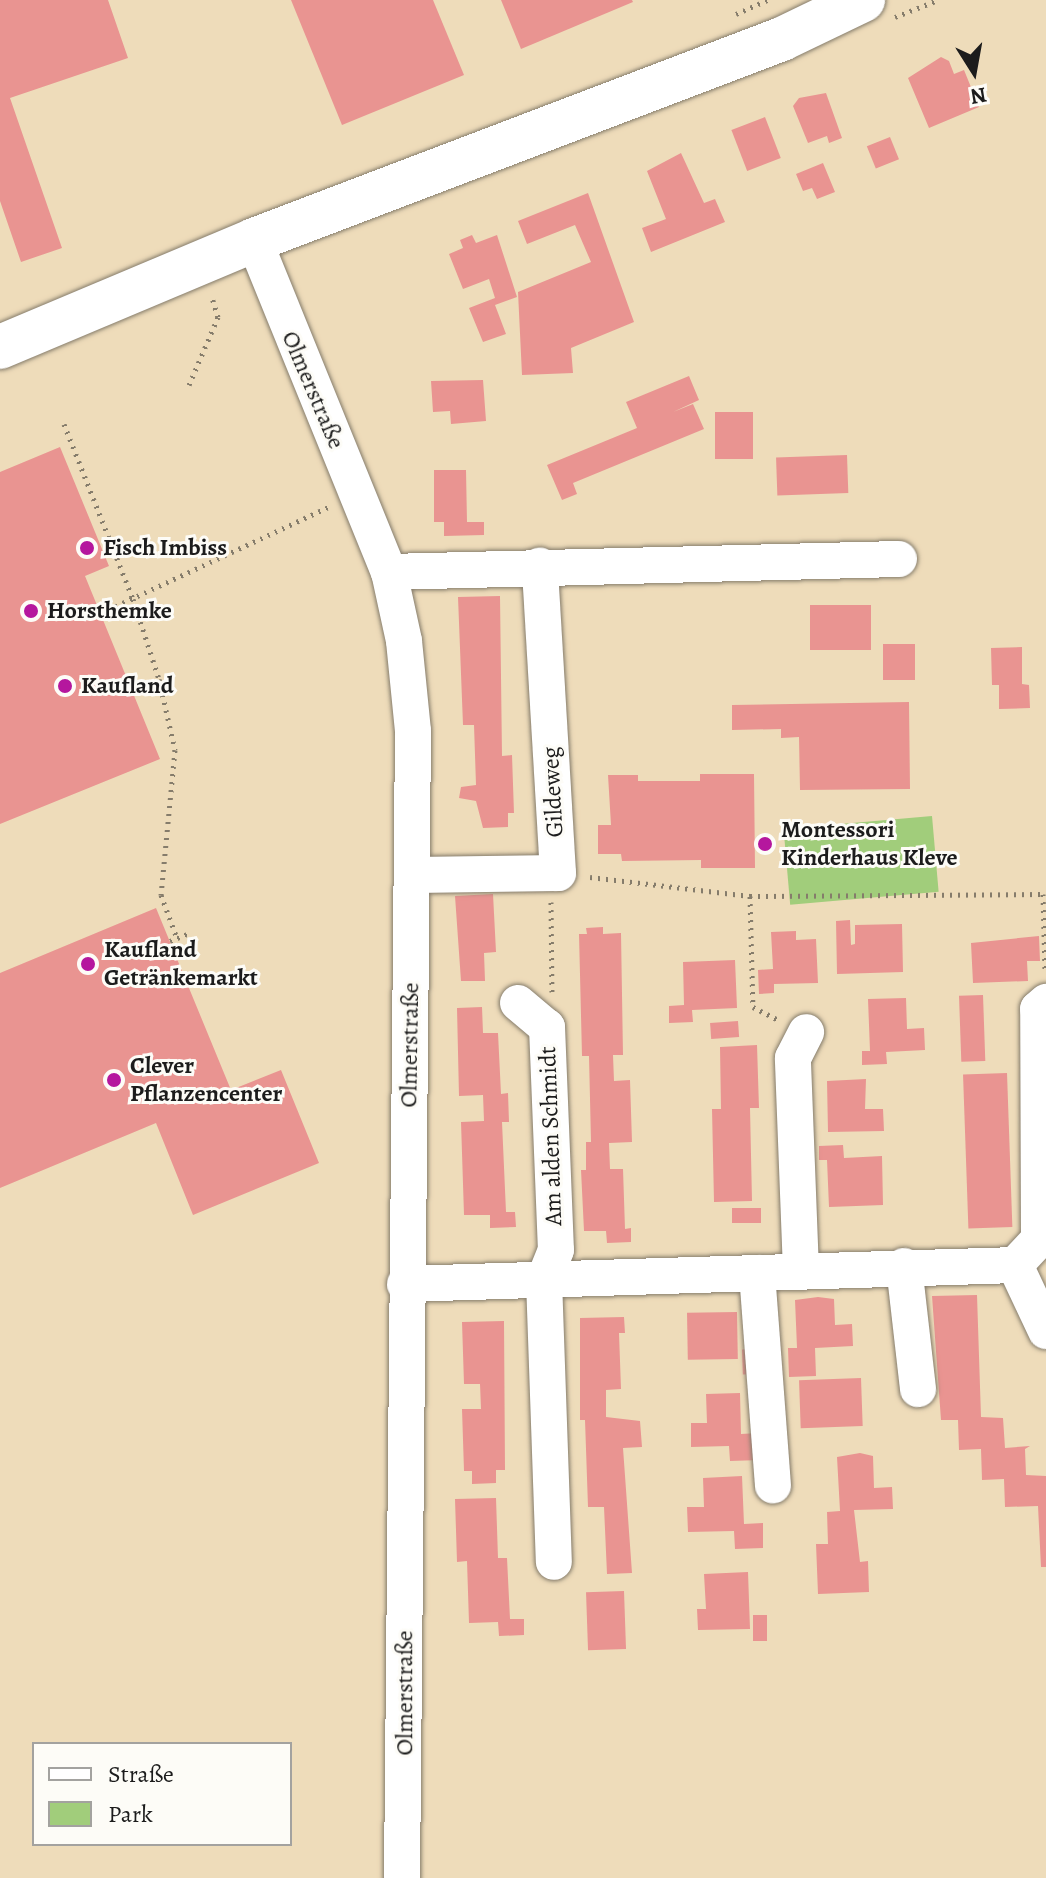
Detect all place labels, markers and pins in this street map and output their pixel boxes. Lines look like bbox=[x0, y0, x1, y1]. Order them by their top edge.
place label: Fisch Imbiss bbox=[103, 534, 227, 562]
marker: Fisch Imbiss bbox=[78, 539, 96, 557]
place label: Horsthemke bbox=[47, 597, 172, 625]
marker: Horsthemke bbox=[22, 602, 40, 620]
place label: Kaufland bbox=[81, 672, 174, 700]
marker: Kaufland bbox=[56, 677, 74, 695]
place label: Montessori Kinderhaus Kleve bbox=[781, 816, 958, 872]
marker: Montessori Kinderhaus Kleve bbox=[756, 835, 774, 853]
place label: Kaufland Getränkemarkt bbox=[104, 936, 258, 992]
marker: Kaufland Getränkemarkt bbox=[79, 955, 97, 973]
place label: Clever Pflanzencenter bbox=[130, 1052, 282, 1108]
marker: Clever Pflanzencenter bbox=[105, 1071, 123, 1089]

